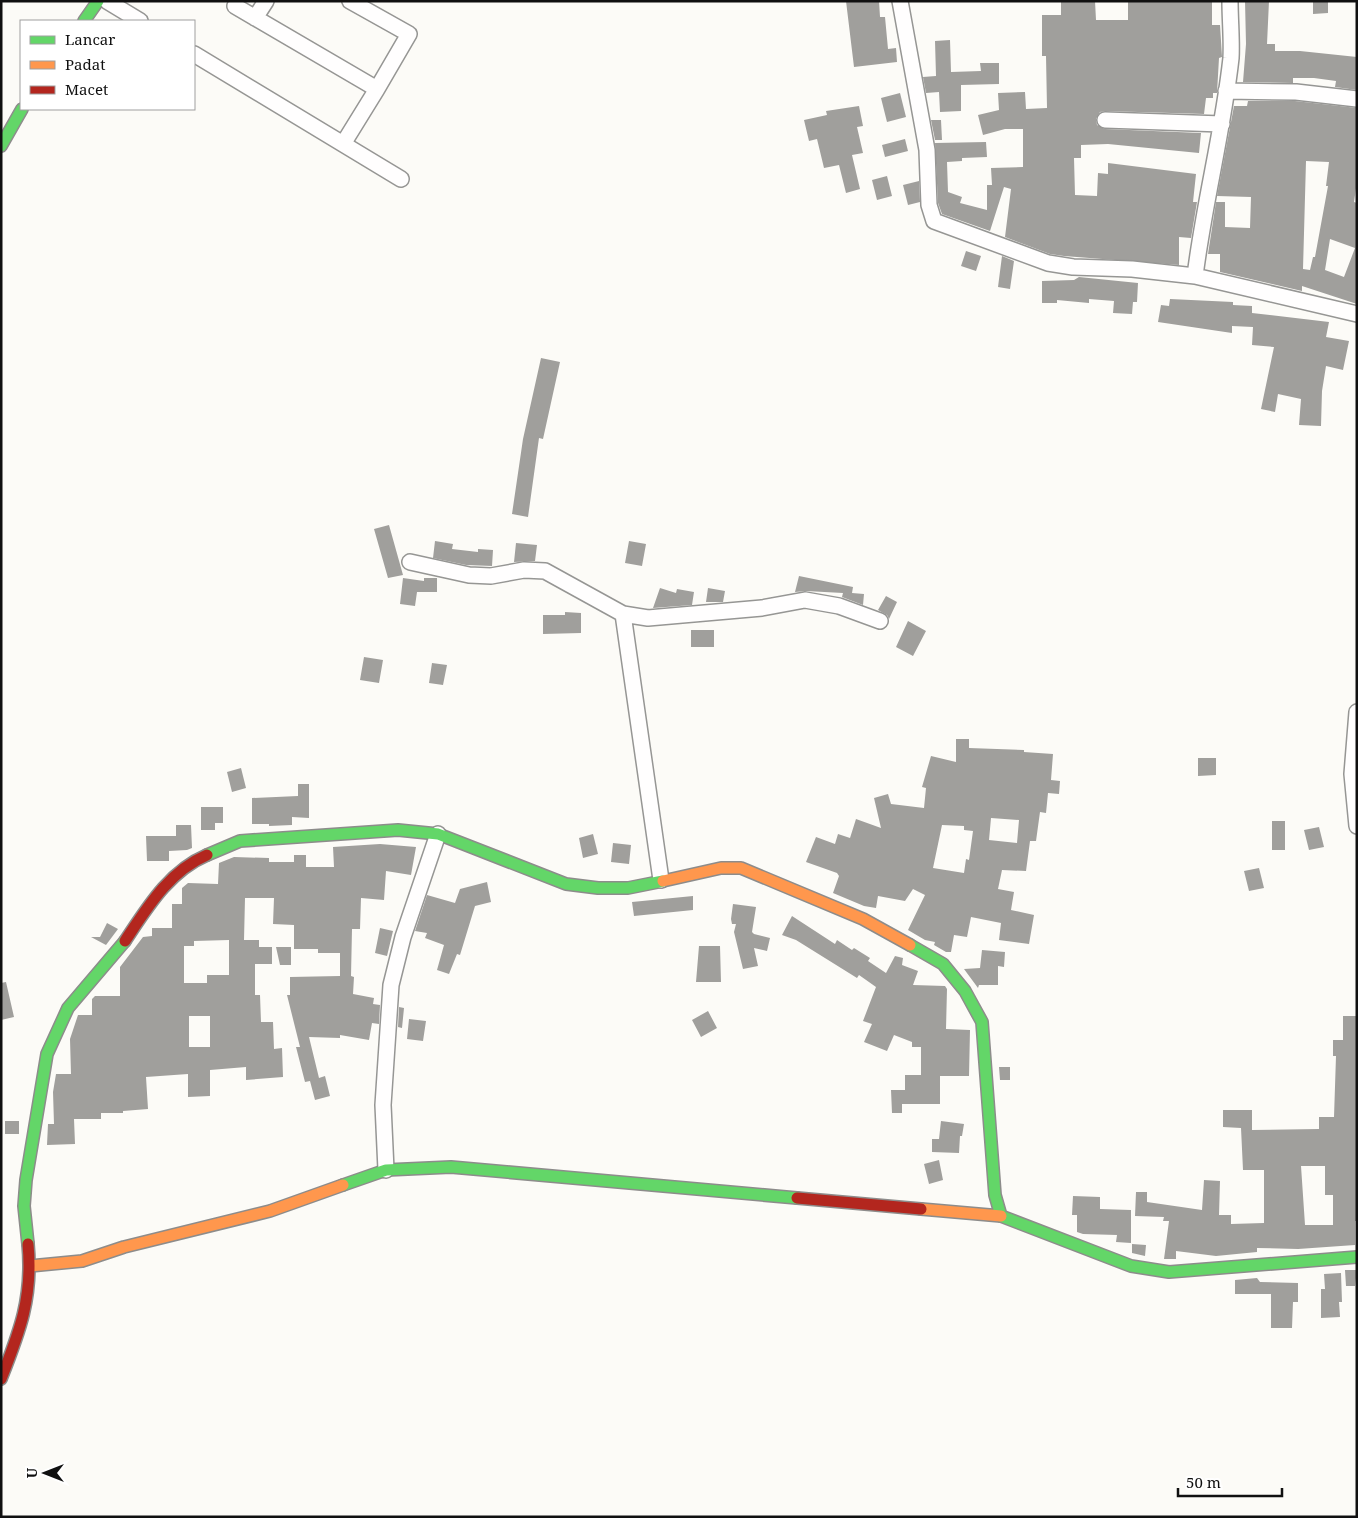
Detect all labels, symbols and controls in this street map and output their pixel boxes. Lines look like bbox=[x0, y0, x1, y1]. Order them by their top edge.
legend bbox=[20, 20, 195, 110]
text: Lancar bbox=[65, 29, 115, 49]
text: Padat bbox=[65, 54, 105, 74]
text: Macet bbox=[65, 79, 108, 99]
north arrow bbox=[20, 1448, 70, 1498]
scale bar bbox=[1178, 1466, 1282, 1498]
text: U bbox=[22, 1467, 41, 1478]
text: 50 m bbox=[1186, 1472, 1221, 1492]

